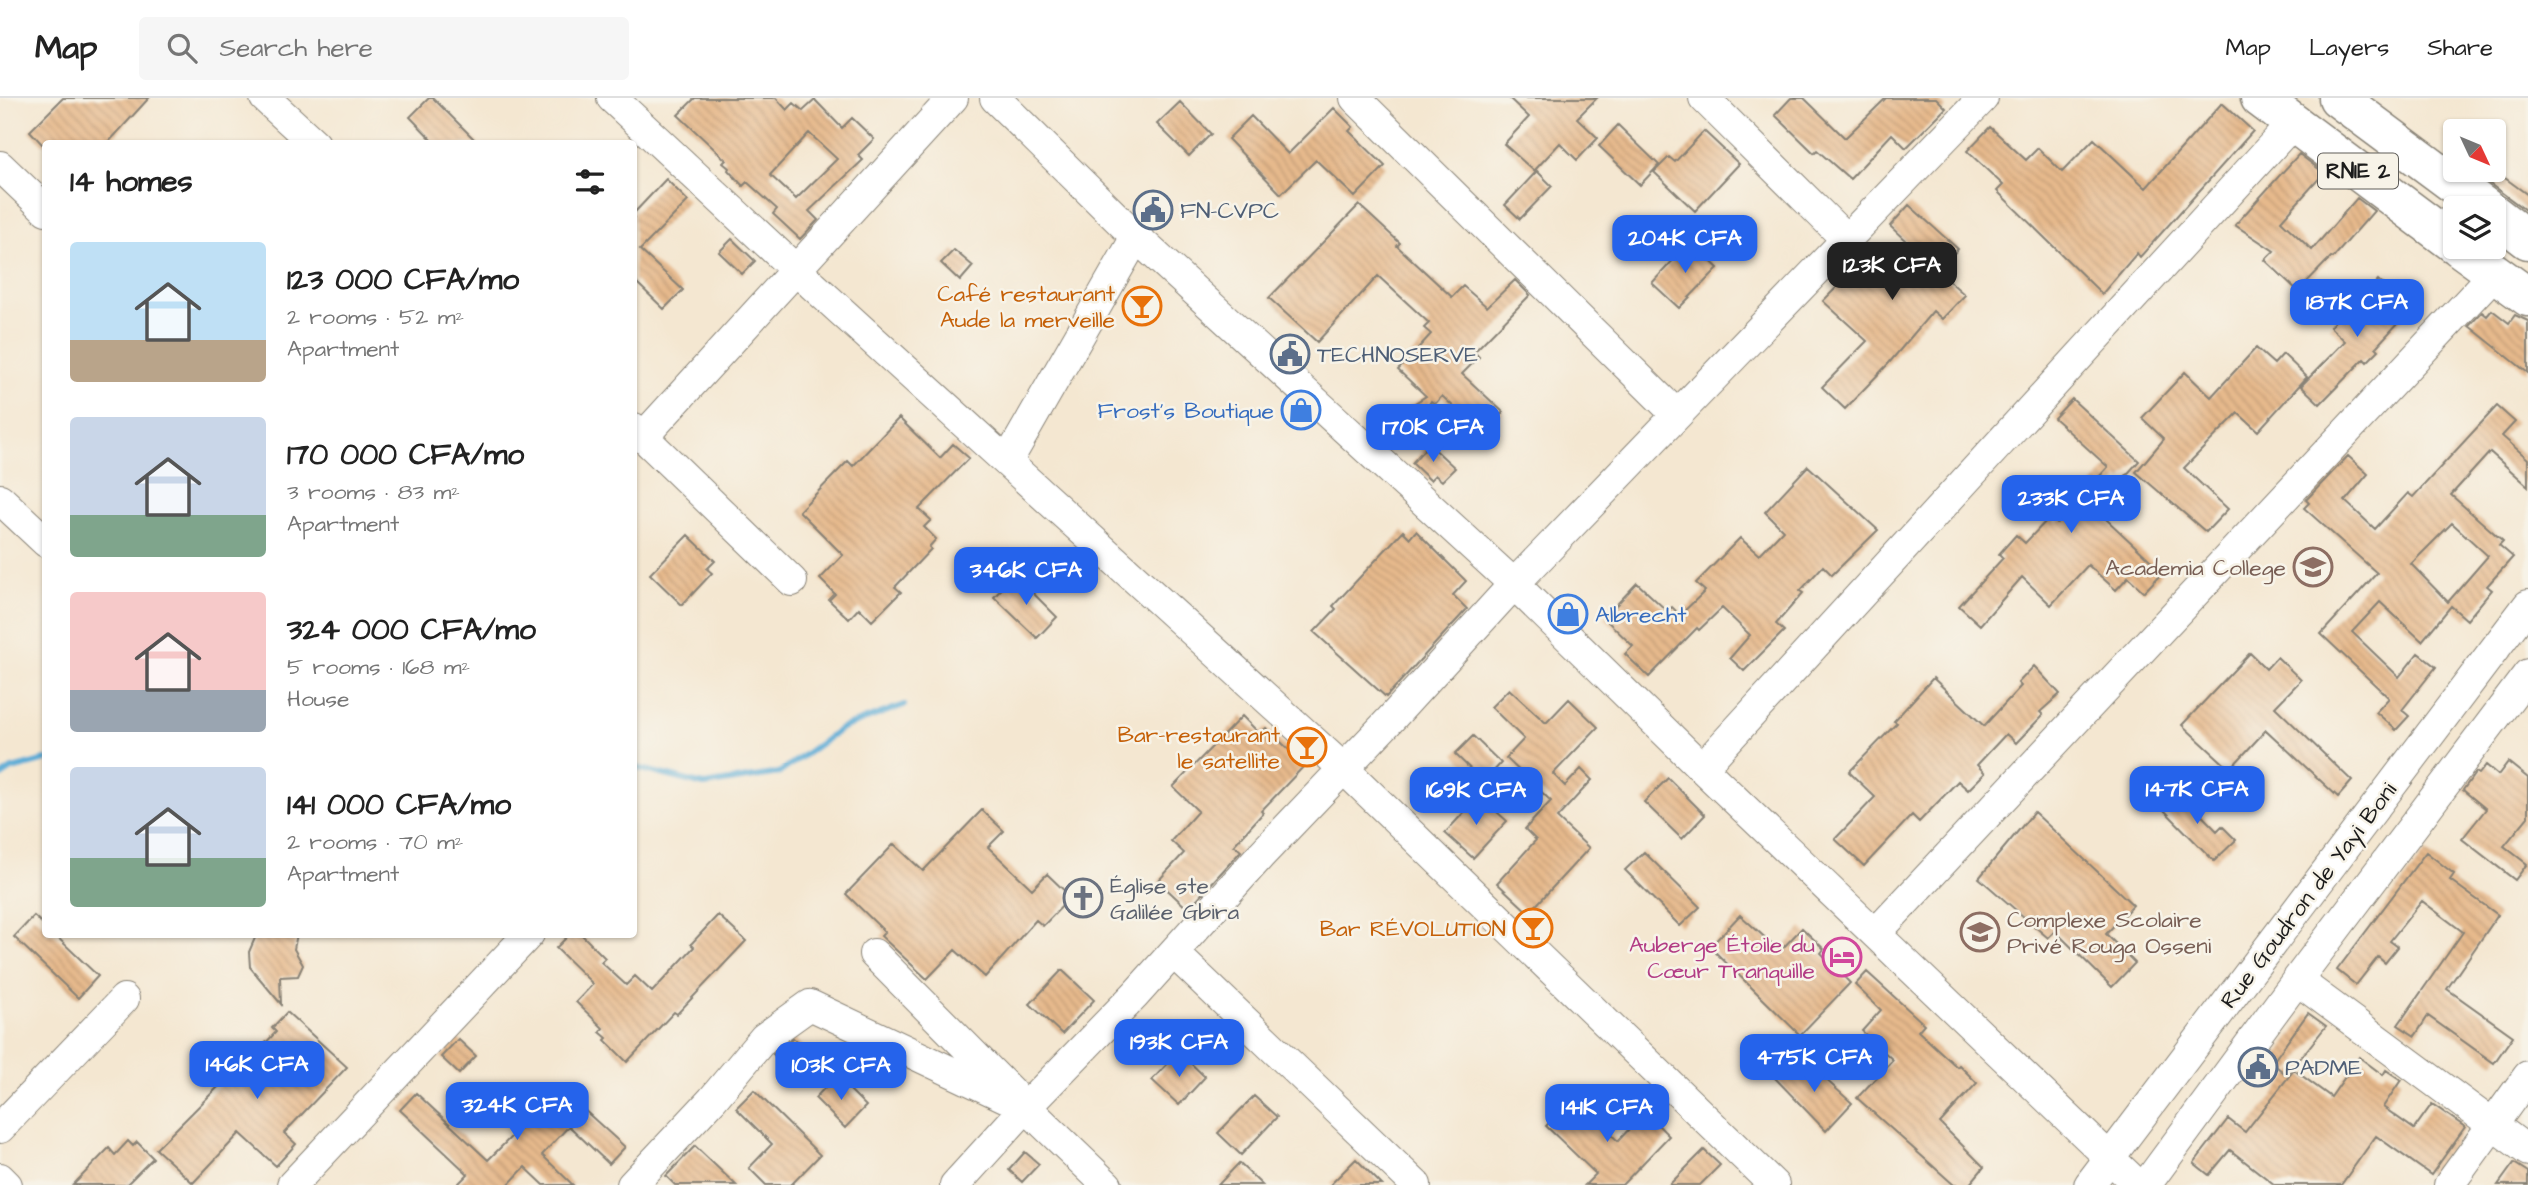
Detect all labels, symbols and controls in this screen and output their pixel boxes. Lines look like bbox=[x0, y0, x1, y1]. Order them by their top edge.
search box bbox=[139, 17, 629, 80]
text: Map bbox=[35, 25, 97, 71]
icon: search bbox=[163, 29, 201, 67]
text: Search here bbox=[219, 30, 373, 66]
text: Map bbox=[2226, 31, 2271, 65]
text: Layers bbox=[2309, 31, 2389, 65]
text: Share bbox=[2427, 31, 2493, 65]
north arrow bbox=[2443, 119, 2506, 182]
map controls bbox=[2443, 119, 2506, 259]
road number: RNIE 2 bbox=[2318, 154, 2398, 188]
text: 14 homes bbox=[70, 161, 193, 203]
icon: filters bbox=[571, 163, 609, 201]
public building icon: FN-CVPC bbox=[1132, 189, 1174, 231]
place label: FN-CVPC bbox=[1180, 195, 1279, 227]
button: layers bbox=[2443, 196, 2506, 259]
pin: 204K CFA bbox=[1613, 216, 1757, 275]
text: 204K CFA bbox=[1628, 222, 1742, 254]
pin: 123K CFA bbox=[1820, 242, 1964, 302]
text: 123K CFA bbox=[1843, 249, 1941, 281]
text: 123 000 CFA/mo bbox=[287, 259, 519, 301]
icon: home bbox=[126, 270, 210, 354]
place label: Café restaurant Aude la merveille bbox=[937, 278, 1116, 336]
pin: 187K CFA bbox=[2285, 280, 2429, 339]
bar icon: Café restaurant Aude la merveille bbox=[1121, 285, 1163, 327]
text: 187K CFA bbox=[2306, 286, 2408, 318]
text: 2 rooms · 52 m² bbox=[287, 301, 464, 333]
text: Apartment bbox=[287, 333, 399, 365]
public building icon: TECHNOSERVE bbox=[1269, 333, 1311, 375]
place label: TECHNOSERVE bbox=[1317, 339, 1478, 371]
shop icon: Frost's Boutique bbox=[1280, 389, 1322, 431]
place label: Frost's Boutique bbox=[1097, 395, 1274, 427]
pin: 170K CFA bbox=[1361, 404, 1505, 464]
text: 170K CFA bbox=[1382, 411, 1484, 443]
text: 170 000 CFA/mo bbox=[287, 434, 524, 476]
icon: home bbox=[126, 445, 210, 529]
text: 3 rooms · 83 m² bbox=[287, 476, 460, 508]
pin: 233K CFA bbox=[1999, 476, 2143, 535]
text: 233K CFA bbox=[2018, 482, 2124, 514]
text: Apartment bbox=[287, 508, 399, 540]
school or university icon: Academia College bbox=[2292, 546, 2334, 588]
pin: 346K CFA bbox=[954, 547, 1098, 607]
place label: Academia College bbox=[2105, 552, 2286, 585]
text: 346K CFA bbox=[970, 554, 1082, 586]
shop icon: Albrecht bbox=[1547, 593, 1589, 635]
place label: Albrecht bbox=[1595, 599, 1687, 631]
text: 324 000 CFA/mo bbox=[287, 609, 536, 651]
icon: home bbox=[126, 620, 210, 704]
text: 5 rooms · 168 m² bbox=[287, 651, 470, 683]
text: House bbox=[287, 683, 350, 715]
place label: Bar-restaurant le satellite bbox=[1118, 719, 1281, 777]
bar icon: Bar-restaurant le satellite bbox=[1286, 726, 1328, 768]
pin: 147K CFA bbox=[2125, 766, 2269, 826]
pin: 169K CFA bbox=[1404, 768, 1548, 827]
text: 147K CFA bbox=[2146, 773, 2248, 805]
text: 169K CFA bbox=[1426, 774, 1526, 806]
street label: Rue Goudron de Yayi Boni bbox=[2213, 776, 2406, 1016]
text: 141 000 CFA/mo bbox=[287, 784, 511, 826]
icon: home bbox=[126, 795, 210, 879]
text: 2 rooms · 70 m² bbox=[287, 826, 463, 858]
text: Apartment bbox=[287, 858, 399, 890]
place label: Église ste Galilée Gbira bbox=[1110, 870, 1239, 928]
church icon: Église ste Galilée Gbira bbox=[1062, 877, 1104, 919]
place label: Complexe Scolaire Privé Rouga Osseni bbox=[2007, 904, 2212, 963]
bar icon: Bar RÉVOLUTION bbox=[1512, 907, 1554, 949]
school or university icon: Complexe Scolaire Privé Rouga Osseni bbox=[1959, 911, 2001, 953]
place label: Bar RÉVOLUTION bbox=[1320, 913, 1506, 945]
place label: Auberge Étoile du Cœur Tranquille bbox=[1629, 929, 1815, 987]
hotel icon: Auberge Étoile du Cœur Tranquille bbox=[1821, 936, 1863, 978]
pin: 193K CFA bbox=[1107, 1020, 1251, 1079]
text: 193K CFA bbox=[1130, 1026, 1228, 1058]
pin: 475K CFA bbox=[1742, 1034, 1886, 1094]
text: 475K CFA bbox=[1756, 1041, 1872, 1073]
pin: 146K CFA bbox=[185, 1042, 329, 1101]
pin: 103K CFA bbox=[769, 1042, 913, 1102]
public building icon: PADME bbox=[2237, 1046, 2279, 1088]
text: 146K CFA bbox=[205, 1048, 309, 1080]
text: 103K CFA bbox=[791, 1049, 891, 1081]
place label: PADME bbox=[2285, 1052, 2362, 1084]
pin: 324K CFA bbox=[445, 1082, 589, 1142]
pin: 141K CFA bbox=[1535, 1084, 1679, 1144]
text: 324K CFA bbox=[462, 1089, 572, 1121]
text: 141K CFA bbox=[1561, 1091, 1653, 1123]

